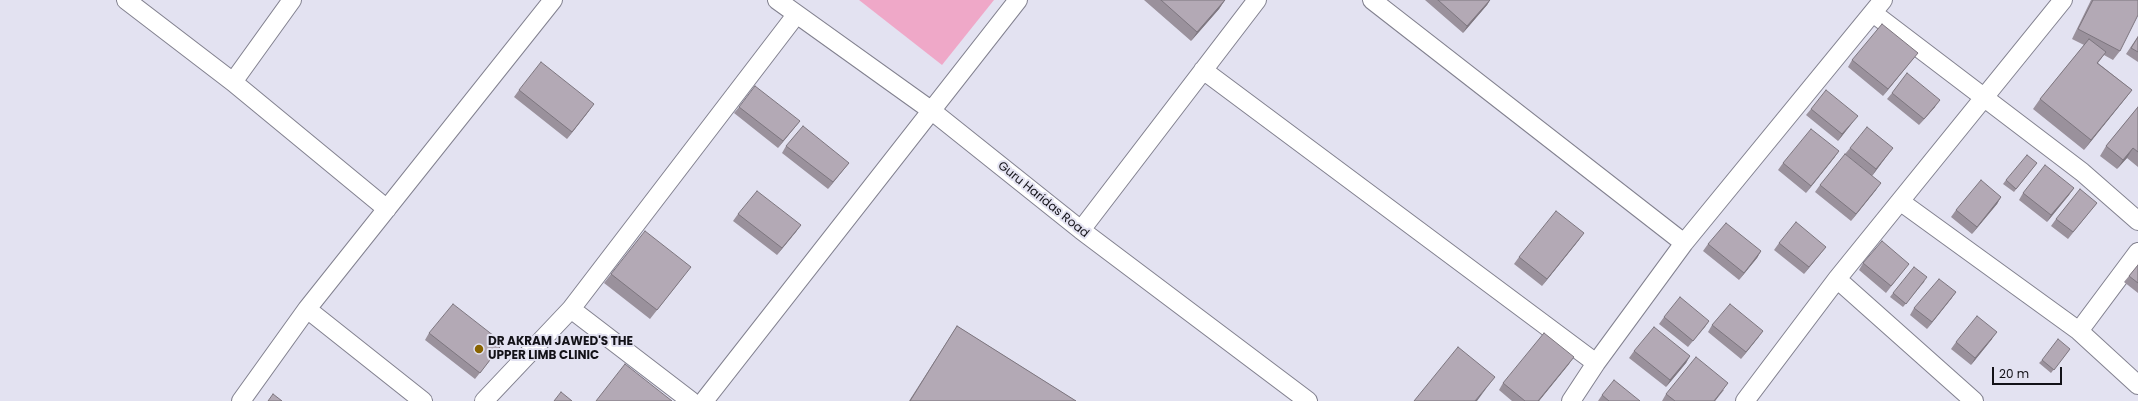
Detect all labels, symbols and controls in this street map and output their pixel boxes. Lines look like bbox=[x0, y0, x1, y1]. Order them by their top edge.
street label: Guru Haridas Road bbox=[995, 159, 1091, 241]
place label: DR AKRAM JAWED'S THE UPPER LIMB CLINIC bbox=[488, 335, 633, 363]
marker: DR AKRAM JAWED'S THE UPPER LIMB CLINIC bbox=[473, 343, 485, 355]
scale bar bbox=[1994, 359, 2064, 385]
text: 20 m bbox=[1999, 365, 2029, 382]

